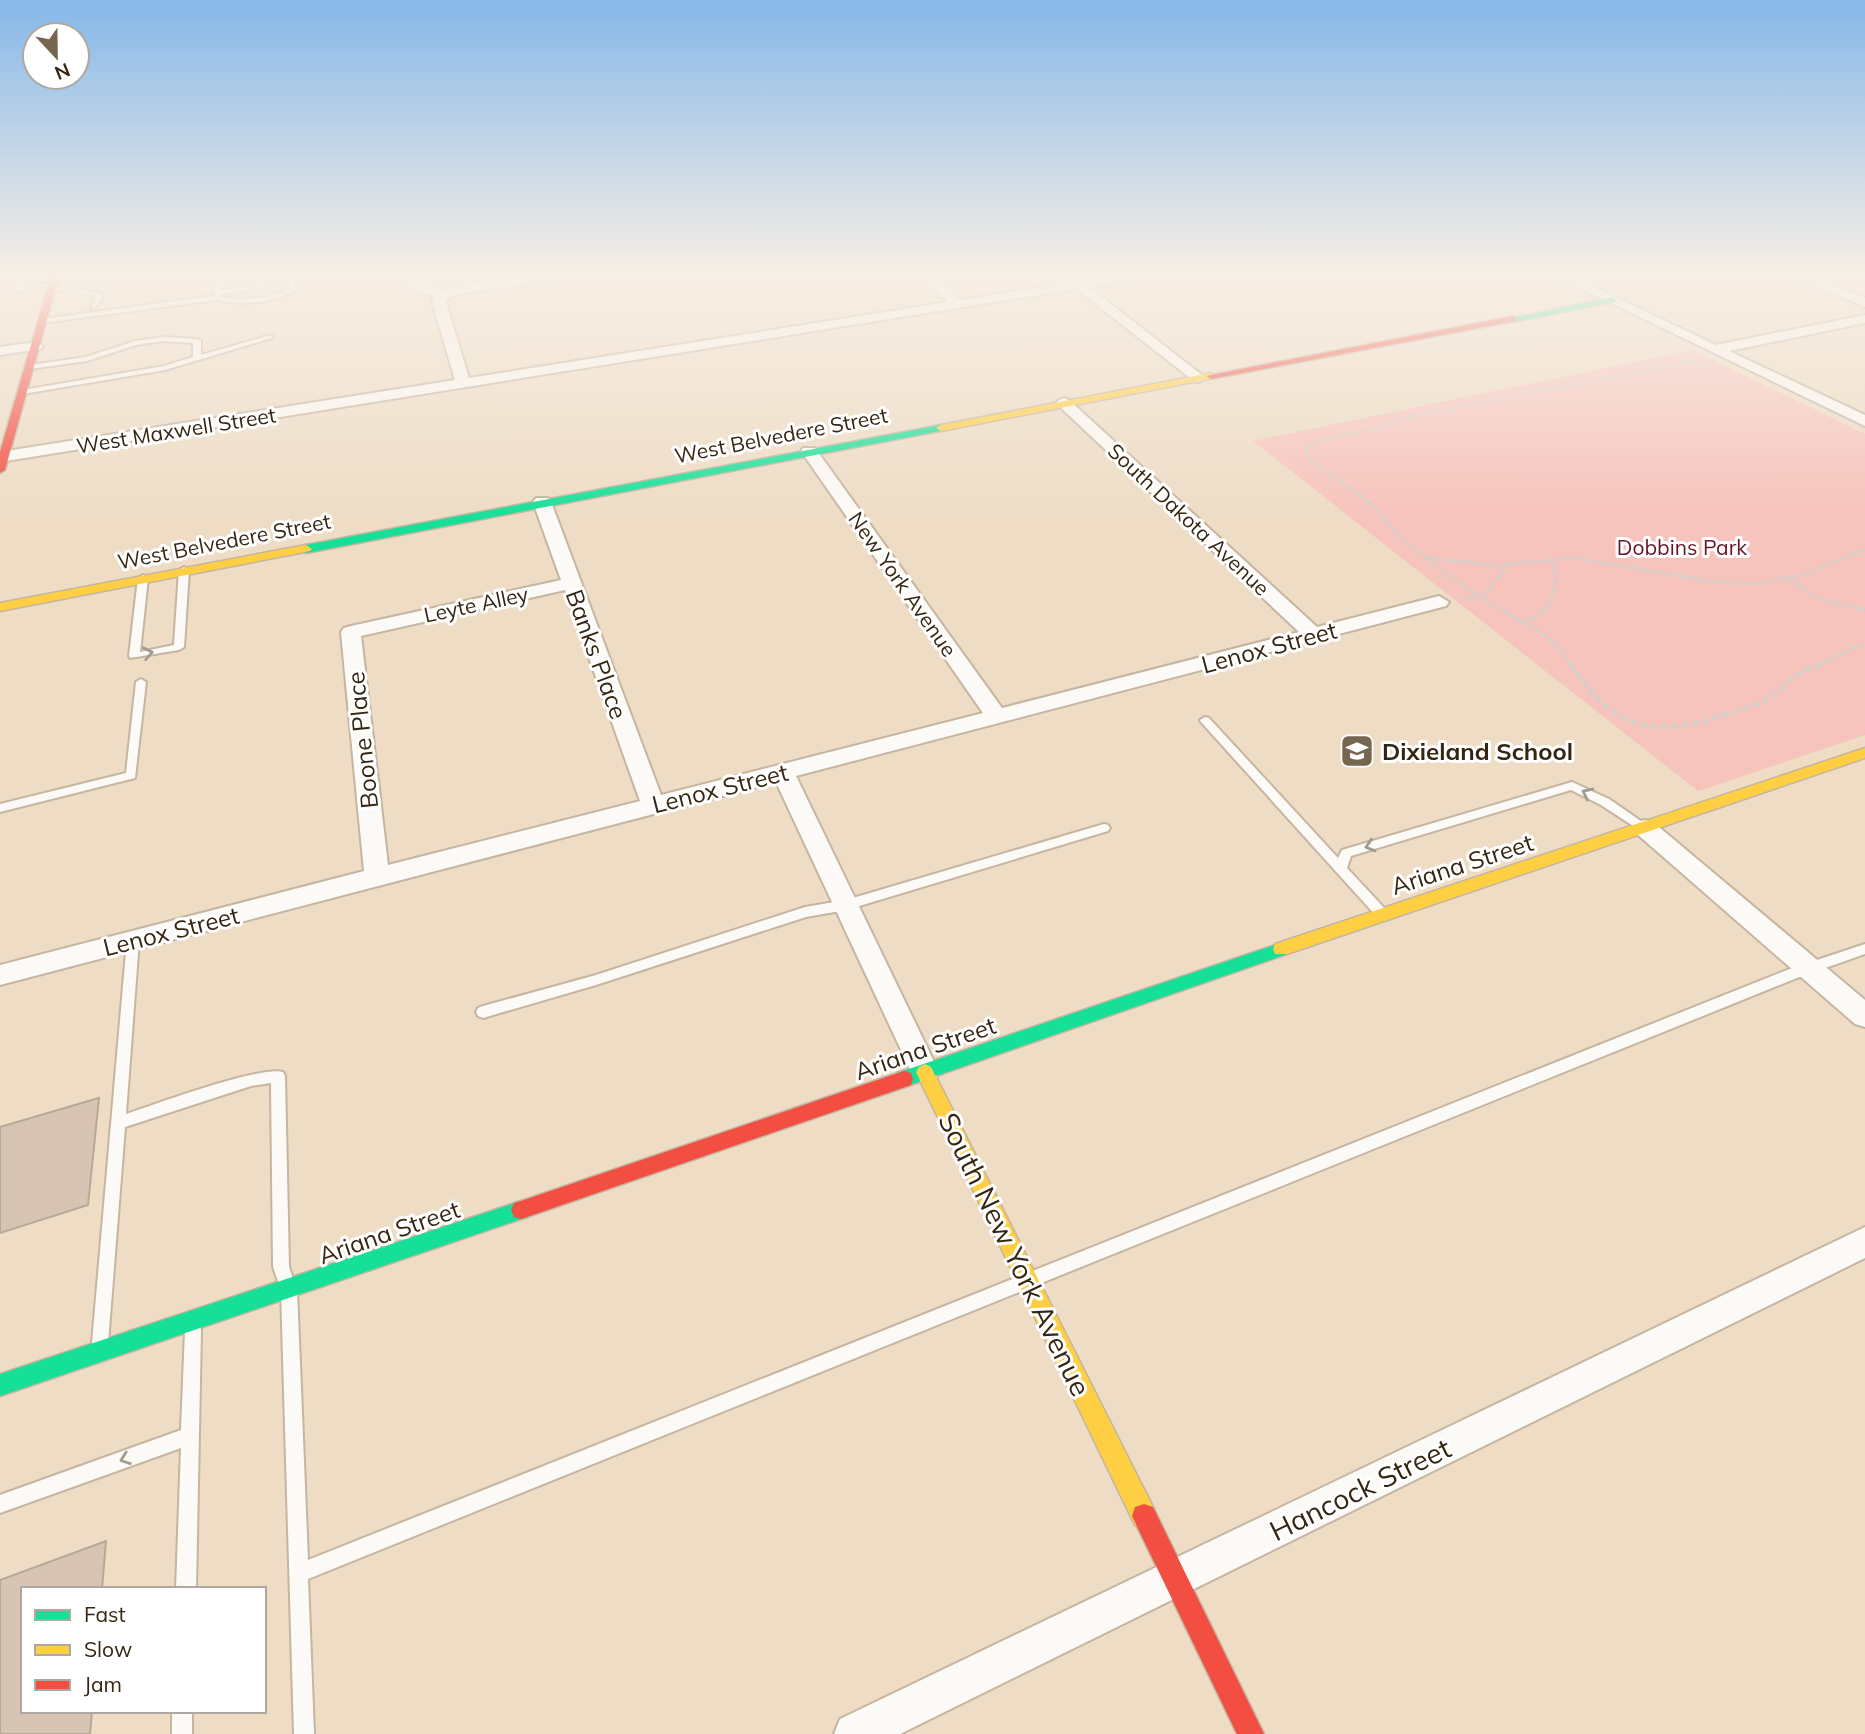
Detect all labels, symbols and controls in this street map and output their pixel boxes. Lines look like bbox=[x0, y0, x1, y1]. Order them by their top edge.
north arrow bbox=[21, 21, 91, 91]
text: N bbox=[51, 58, 74, 86]
street label: West Maxwell Street bbox=[75, 401, 277, 459]
street label: West Belvedere Street bbox=[672, 402, 890, 468]
street label: South Dakota Avenue bbox=[1103, 437, 1275, 601]
street label: New York Avenue bbox=[843, 507, 963, 661]
street label: West Belvedere Street bbox=[115, 508, 333, 574]
park label: Dobbins Park bbox=[1617, 534, 1747, 560]
street label: Leyte Alley bbox=[421, 580, 531, 628]
street label: Banks Place bbox=[560, 585, 634, 723]
street label: Lenox Street bbox=[1198, 615, 1340, 679]
one-way arrow bbox=[142, 647, 154, 662]
street label: Boone Place bbox=[340, 670, 384, 810]
school or university icon: Dixieland School bbox=[1338, 732, 1376, 770]
place label: Dixieland School bbox=[1382, 736, 1573, 766]
street label: Lenox Street bbox=[649, 757, 791, 819]
one-way arrow bbox=[1582, 787, 1594, 801]
street label: Ariana Street bbox=[1387, 827, 1537, 901]
one-way arrow bbox=[1364, 837, 1376, 852]
street label: Lenox Street bbox=[100, 900, 242, 962]
street label: Ariana Street bbox=[850, 1010, 1000, 1086]
street label: South New York Avenue bbox=[931, 1107, 1099, 1401]
street label: Ariana Street bbox=[314, 1194, 464, 1270]
street label: Hancock Street bbox=[1264, 1430, 1456, 1548]
one-way arrow bbox=[120, 1451, 132, 1465]
legend bbox=[21, 1587, 266, 1713]
text: Fast bbox=[84, 1601, 126, 1627]
text: Slow bbox=[84, 1636, 132, 1662]
text: Jam bbox=[84, 1671, 122, 1697]

